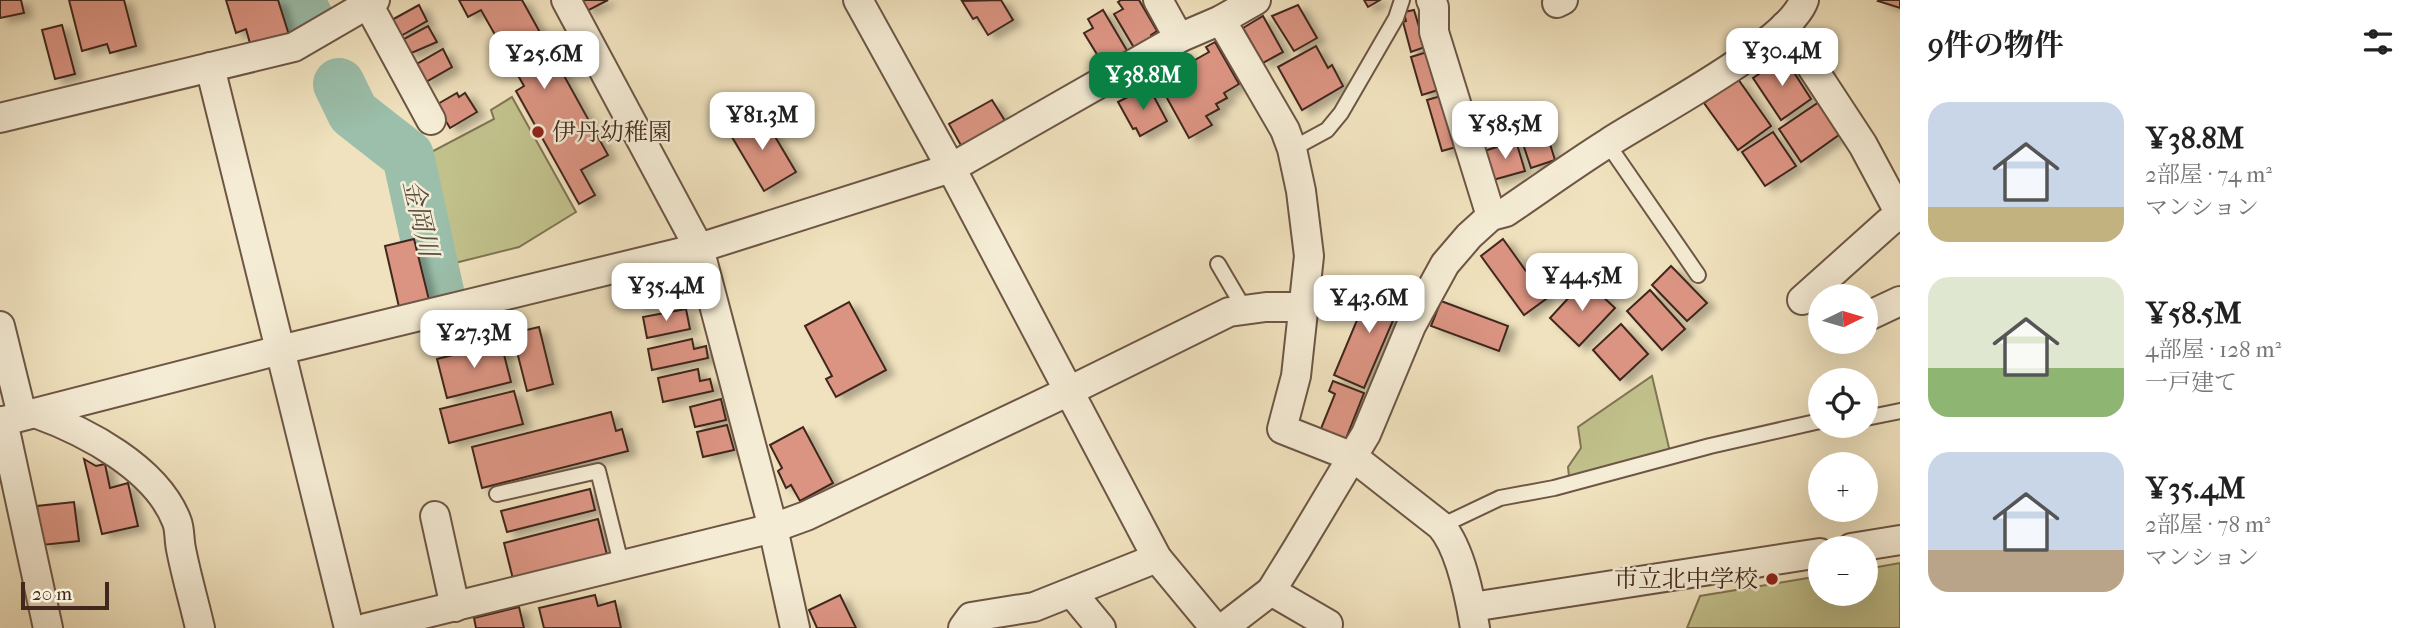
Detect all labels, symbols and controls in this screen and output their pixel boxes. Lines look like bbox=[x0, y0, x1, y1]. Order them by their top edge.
icon: filters bbox=[2359, 23, 2397, 61]
pin: ¥30.4M bbox=[1725, 28, 1839, 88]
text: 9件の物件 bbox=[1928, 28, 2064, 63]
pin: ¥25.6M bbox=[487, 32, 601, 91]
text: ¥30.4M bbox=[1742, 37, 1822, 64]
text: ¥25.6M bbox=[505, 40, 583, 67]
pin: ¥38.8M bbox=[1086, 52, 1200, 112]
text: ¥38.8M bbox=[1105, 61, 1181, 88]
pin: ¥81.3M bbox=[705, 92, 819, 152]
text: ¥81.3M bbox=[726, 101, 798, 128]
pin: ¥58.5M bbox=[1448, 102, 1562, 161]
text: ¥58.5M bbox=[1468, 110, 1542, 137]
place label: 伊丹幼稚園 bbox=[552, 118, 672, 146]
text: ¥38.8M bbox=[2145, 121, 2244, 156]
marker: 伊丹幼稚園 bbox=[530, 124, 546, 140]
icon: home bbox=[1984, 130, 2068, 214]
text: 2部屋 · 74 m² bbox=[2145, 161, 2272, 188]
water label: 金岡川 bbox=[397, 177, 445, 263]
text: マンション bbox=[2145, 194, 2259, 221]
pin: ¥44.5M bbox=[1525, 254, 1639, 313]
text: ¥44.5M bbox=[1542, 262, 1622, 289]
pin: ¥35.4M bbox=[609, 264, 723, 323]
text: ¥35.4M bbox=[628, 272, 704, 299]
pin: ¥43.6M bbox=[1312, 276, 1426, 335]
text: ¥43.6M bbox=[1330, 284, 1408, 311]
north arrow bbox=[1808, 284, 1878, 354]
map controls bbox=[1808, 284, 1878, 606]
text: ¥58.5M bbox=[2145, 296, 2241, 331]
icon: home bbox=[1984, 305, 2068, 389]
pin: ¥27.3M bbox=[417, 310, 531, 370]
text: ¥27.3M bbox=[436, 319, 512, 346]
text: 4部屋 · 128 m² bbox=[2145, 336, 2281, 363]
button: locate bbox=[1808, 368, 1878, 438]
text: 一戸建て bbox=[2145, 369, 2237, 396]
button: + bbox=[1808, 452, 1878, 522]
text: ¥35.4M bbox=[2145, 471, 2245, 506]
icon: home bbox=[1984, 480, 2068, 564]
text: 2部屋 · 78 m² bbox=[2145, 511, 2271, 538]
button: − bbox=[1808, 536, 1878, 606]
text: マンション bbox=[2145, 544, 2259, 571]
place label: 市立北中学校 bbox=[1614, 565, 1758, 593]
marker: 市立北中学校 bbox=[1764, 571, 1780, 587]
scale bar bbox=[21, 579, 108, 611]
text: 20 m bbox=[32, 583, 72, 605]

